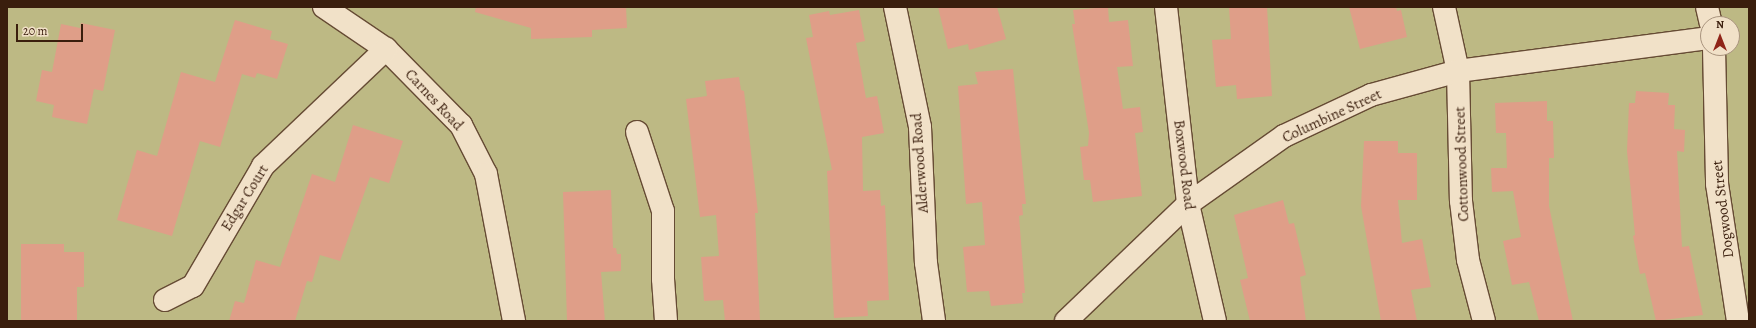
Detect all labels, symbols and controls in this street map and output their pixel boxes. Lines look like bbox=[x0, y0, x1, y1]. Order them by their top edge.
scale bar bbox=[18, 16, 85, 42]
north arrow bbox=[1700, 16, 1740, 56]
text: N bbox=[1716, 17, 1724, 32]
text: 20 m bbox=[23, 23, 47, 39]
street label: Carnes Road bbox=[401, 66, 467, 134]
street label: Columbine Street bbox=[1280, 85, 1384, 147]
street label: Cottonwood Street bbox=[1451, 106, 1473, 222]
street label: Alderwood Road bbox=[908, 112, 932, 214]
street label: Boxwood Road bbox=[1170, 119, 1198, 211]
street label: Dogwood Street bbox=[1708, 159, 1738, 259]
street label: Edgar Court bbox=[218, 161, 272, 235]

